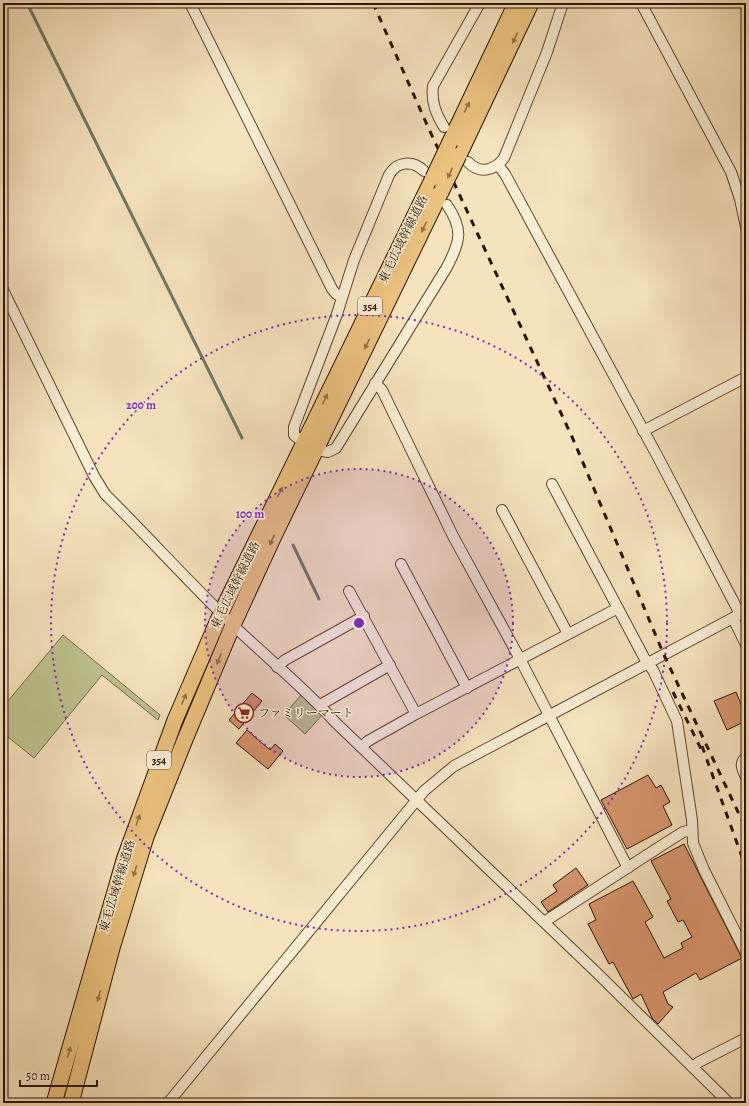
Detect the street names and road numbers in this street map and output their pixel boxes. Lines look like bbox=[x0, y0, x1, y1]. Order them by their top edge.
street label: 東毛広域幹線道路 bbox=[375, 192, 431, 286]
road number: 354 bbox=[358, 297, 382, 315]
street label: 東毛広域幹線道路 bbox=[207, 538, 263, 632]
road number: 354 bbox=[147, 751, 171, 769]
street label: 東毛広域幹線道路 bbox=[95, 838, 139, 934]

